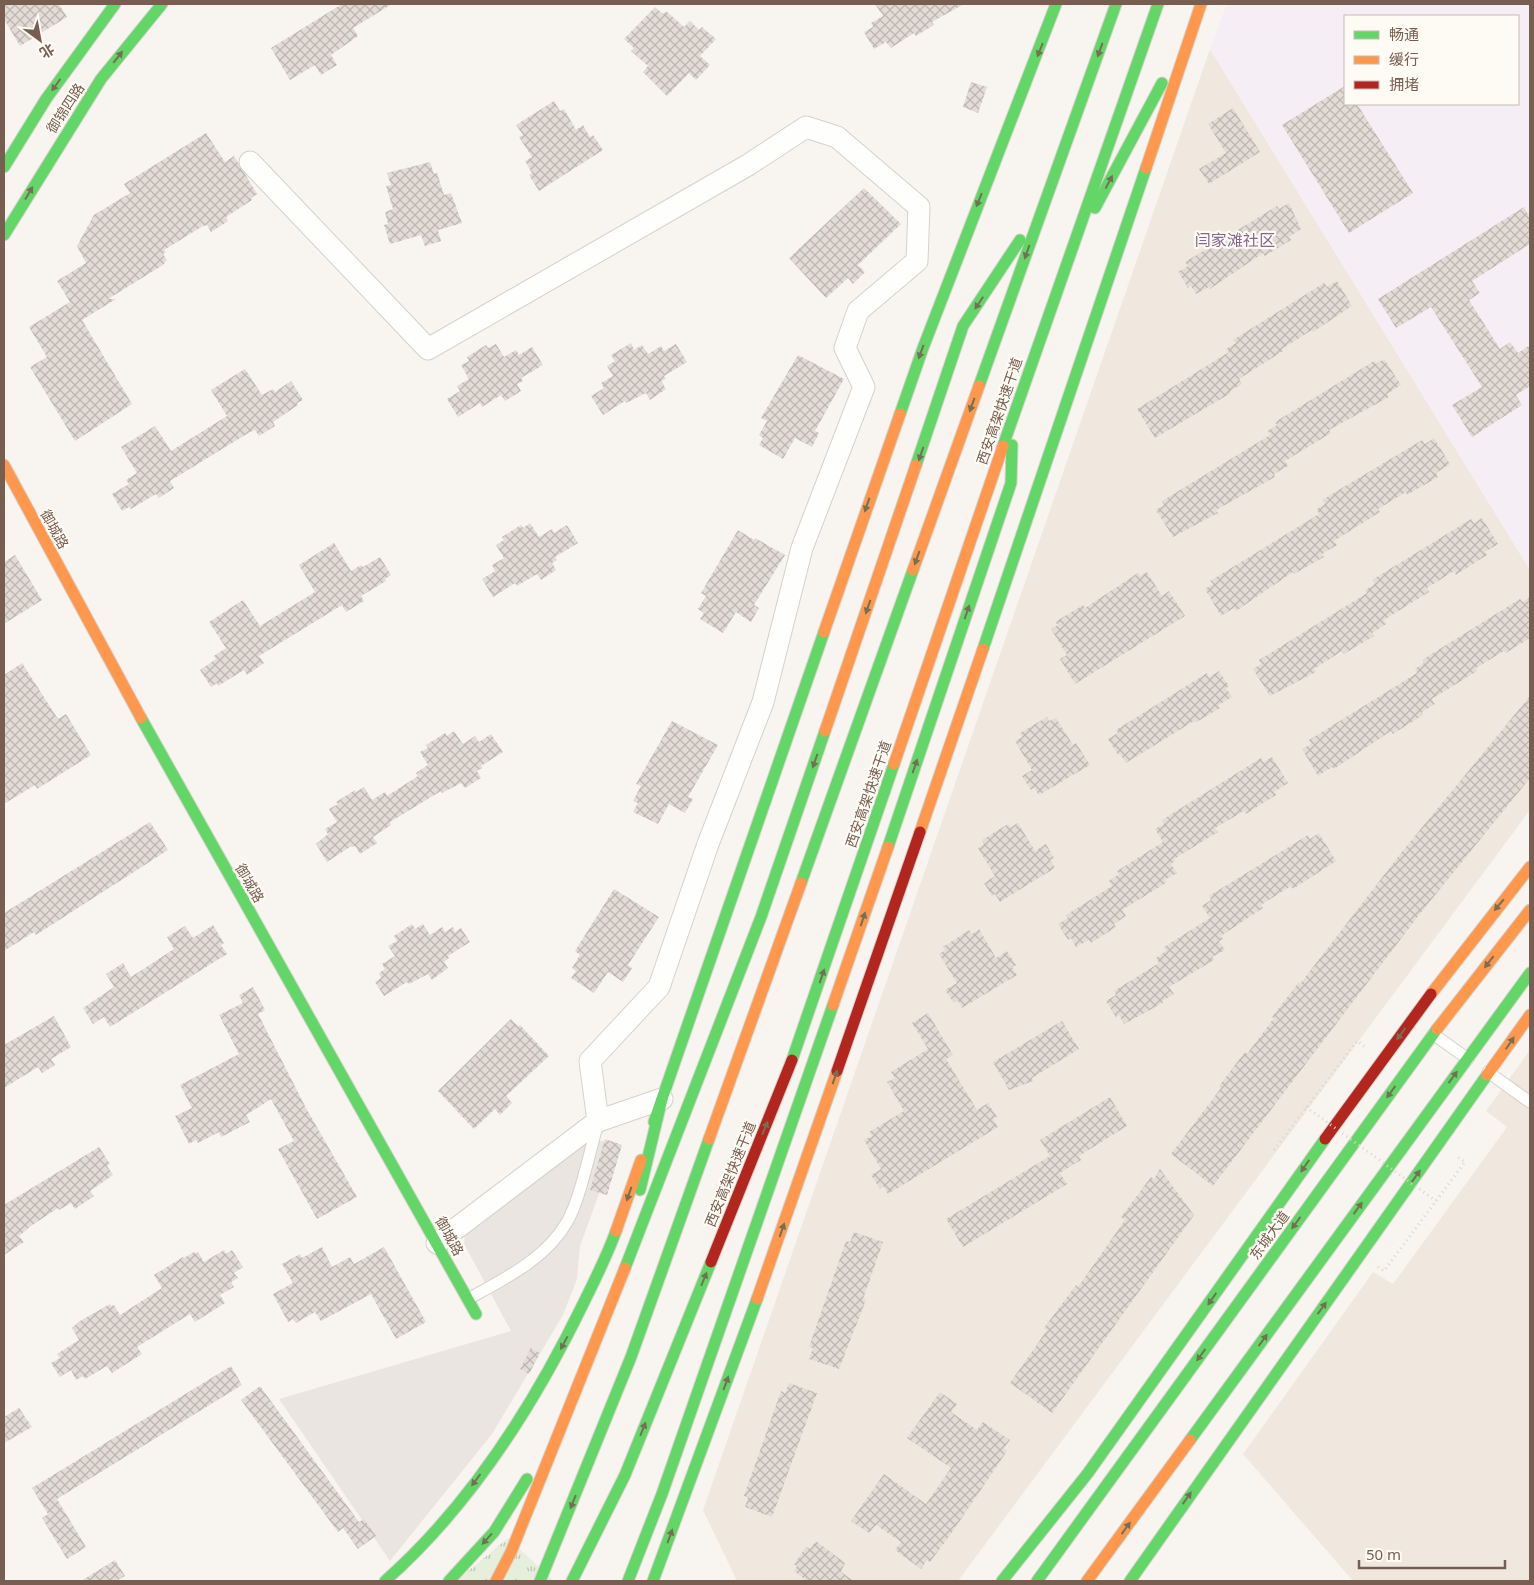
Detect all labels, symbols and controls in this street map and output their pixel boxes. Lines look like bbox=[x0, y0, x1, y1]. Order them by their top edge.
north arrow bbox=[15, 15, 65, 65]
legend bbox=[1344, 15, 1519, 105]
text: 畅通 bbox=[1389, 24, 1419, 44]
text: 北 bbox=[36, 40, 58, 63]
one-way arrow bbox=[1096, 42, 1103, 57]
one-way arrow bbox=[1036, 43, 1044, 58]
text: 缓行 bbox=[1389, 49, 1419, 69]
one-way arrow bbox=[113, 51, 124, 64]
text: 拥堵 bbox=[1389, 74, 1419, 94]
street label: 御锦四路 bbox=[42, 79, 88, 137]
one-way arrow bbox=[51, 79, 61, 92]
one-way arrow bbox=[1105, 174, 1113, 189]
one-way arrow bbox=[25, 186, 34, 200]
one-way arrow bbox=[975, 193, 983, 207]
district label: 闫家滩社区 bbox=[1195, 229, 1275, 251]
one-way arrow bbox=[1023, 245, 1031, 260]
one-way arrow bbox=[974, 296, 984, 309]
one-way arrow bbox=[917, 345, 925, 360]
street label: 西安高架快速干道 bbox=[972, 355, 1026, 467]
one-way arrow bbox=[968, 398, 976, 413]
one-way arrow bbox=[916, 446, 924, 461]
one-way arrow bbox=[863, 498, 871, 513]
street label: 御城路 bbox=[37, 506, 73, 552]
one-way arrow bbox=[913, 551, 921, 566]
one-way arrow bbox=[864, 600, 871, 615]
one-way arrow bbox=[964, 604, 972, 619]
street label: 西安高架快速干道 bbox=[841, 738, 895, 850]
one-way arrow bbox=[811, 754, 819, 769]
one-way arrow bbox=[912, 758, 920, 773]
street label: 御城路 bbox=[231, 860, 269, 906]
one-way arrow bbox=[1494, 898, 1505, 911]
one-way arrow bbox=[860, 912, 867, 927]
one-way arrow bbox=[1483, 955, 1494, 968]
one-way arrow bbox=[818, 968, 826, 983]
one-way arrow bbox=[1396, 1027, 1406, 1041]
one-way arrow bbox=[1505, 1037, 1515, 1050]
one-way arrow bbox=[831, 1069, 839, 1084]
one-way arrow bbox=[1448, 1071, 1459, 1084]
one-way arrow bbox=[1386, 1085, 1396, 1098]
street label: 西安高架快速干道 bbox=[700, 1119, 760, 1229]
one-way arrow bbox=[761, 1121, 769, 1135]
one-way arrow bbox=[1300, 1159, 1310, 1172]
one-way arrow bbox=[1411, 1169, 1421, 1183]
one-way arrow bbox=[625, 1187, 633, 1202]
one-way arrow bbox=[1353, 1201, 1363, 1215]
street label: 东城大道 bbox=[1245, 1207, 1293, 1263]
street label: 御城路 bbox=[432, 1213, 468, 1259]
one-way arrow bbox=[1291, 1216, 1301, 1230]
one-way arrow bbox=[779, 1223, 786, 1238]
one-way arrow bbox=[700, 1271, 708, 1286]
one-way arrow bbox=[1207, 1292, 1217, 1305]
one-way arrow bbox=[1317, 1301, 1327, 1315]
one-way arrow bbox=[1257, 1334, 1268, 1347]
one-way arrow bbox=[560, 1336, 568, 1350]
one-way arrow bbox=[1196, 1348, 1206, 1362]
one-way arrow bbox=[722, 1375, 730, 1390]
one-way arrow bbox=[640, 1422, 647, 1437]
one-way arrow bbox=[471, 1473, 481, 1486]
one-way arrow bbox=[1182, 1491, 1192, 1505]
one-way arrow bbox=[568, 1495, 576, 1509]
one-way arrow bbox=[1121, 1521, 1131, 1535]
one-way arrow bbox=[667, 1528, 674, 1543]
one-way arrow bbox=[481, 1533, 493, 1545]
scale bar bbox=[1359, 1538, 1505, 1570]
text: 50 m bbox=[1366, 1544, 1401, 1564]

